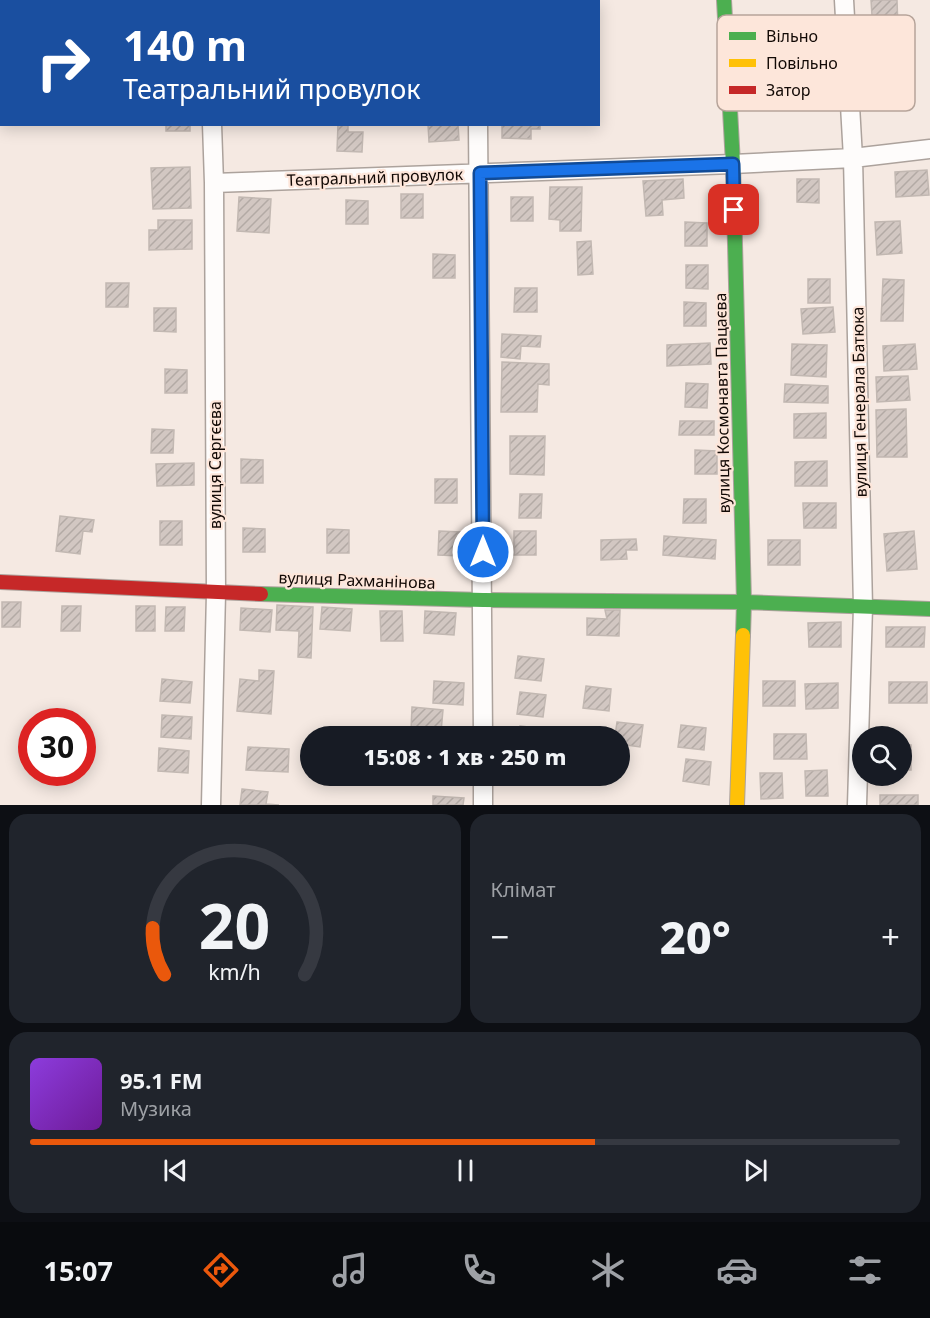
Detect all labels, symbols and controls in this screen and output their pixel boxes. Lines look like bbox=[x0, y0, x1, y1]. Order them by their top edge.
legend bbox=[717, 15, 915, 111]
text: 140 m bbox=[123, 16, 247, 73]
icon: right bbox=[24, 24, 102, 102]
text: Вільно bbox=[766, 25, 818, 47]
text: Повільно bbox=[766, 52, 838, 74]
text: Театральний провулок bbox=[123, 70, 421, 107]
text: Затор bbox=[766, 79, 810, 101]
street label: Театральний провулок bbox=[286, 163, 464, 191]
pin bbox=[708, 184, 759, 235]
icon: arrive bbox=[717, 193, 750, 226]
street label: вулиця Космонавта Пацаєва bbox=[709, 292, 735, 514]
street label: вулиця Генерала Батюка bbox=[846, 307, 872, 497]
street label: вулиця Сергєєва bbox=[204, 401, 226, 529]
position arrow bbox=[451, 520, 515, 584]
street label: вулиця Рахманінова bbox=[278, 566, 436, 594]
speed limit sign: 30 bbox=[18, 708, 96, 786]
map controls bbox=[852, 726, 912, 786]
button: search bbox=[852, 726, 912, 786]
text: 15:08 · 1 хв · 250 m bbox=[364, 741, 567, 771]
text: Клімат bbox=[491, 876, 555, 903]
text: 20 bbox=[199, 882, 270, 967]
text: 20° bbox=[660, 906, 731, 967]
text: − bbox=[491, 914, 509, 959]
text: + bbox=[881, 914, 900, 959]
text: km/h bbox=[208, 958, 261, 987]
text: 95.1 FM bbox=[120, 1065, 202, 1095]
text: Музика bbox=[120, 1095, 192, 1122]
icon: previous bbox=[159, 1154, 192, 1187]
icon: pause bbox=[449, 1154, 482, 1187]
icon: next bbox=[739, 1154, 772, 1187]
icon: directions bbox=[200, 1249, 242, 1291]
icon: music bbox=[329, 1249, 371, 1291]
icon: phone bbox=[458, 1249, 500, 1291]
icon: climate bbox=[587, 1249, 629, 1291]
icon: car bbox=[716, 1249, 758, 1291]
icon: filters bbox=[844, 1249, 886, 1291]
text: 15:07 bbox=[43, 1252, 113, 1289]

